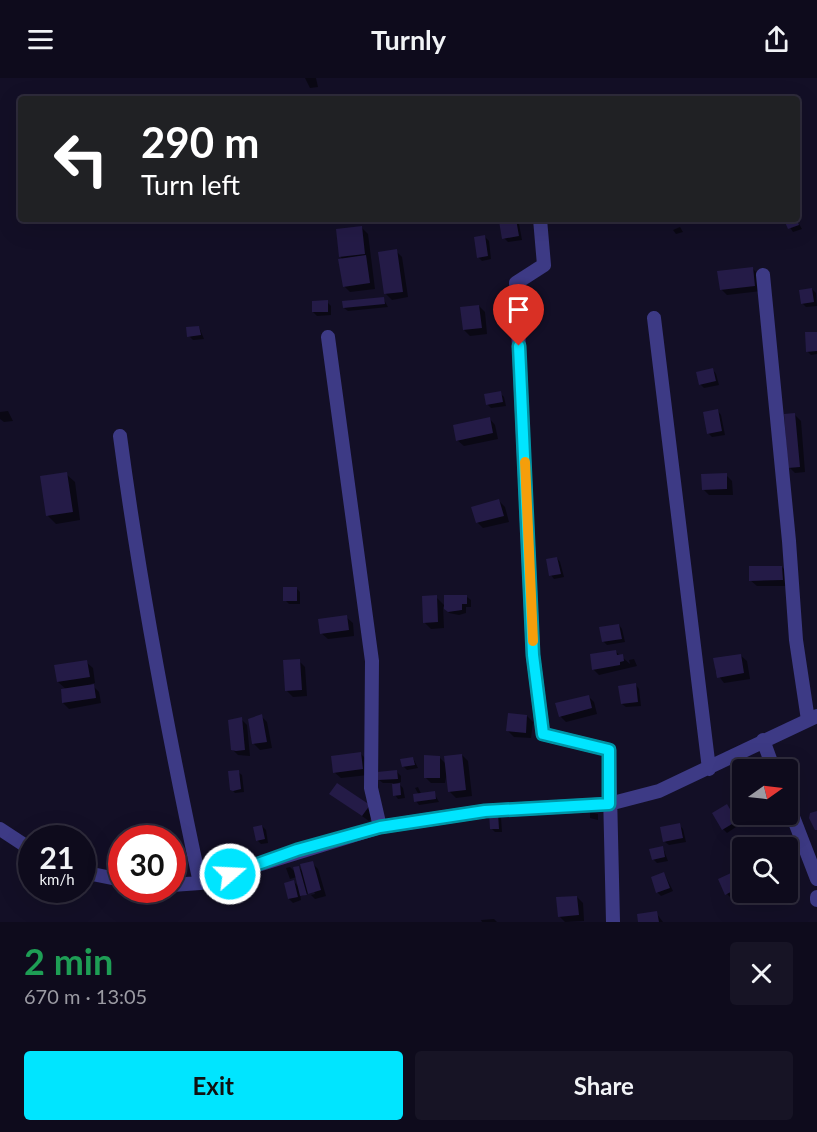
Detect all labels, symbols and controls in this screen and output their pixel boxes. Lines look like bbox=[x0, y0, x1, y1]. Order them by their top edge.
icon: menu bbox=[24, 23, 57, 56]
text: Turnly bbox=[371, 23, 446, 56]
icon: share bbox=[760, 23, 793, 56]
text: 290 m bbox=[141, 117, 259, 167]
icon: left bbox=[42, 120, 120, 198]
text: Turn left bbox=[141, 168, 240, 201]
pin bbox=[493, 284, 544, 346]
icon: arrive bbox=[502, 293, 535, 326]
north arrow bbox=[732, 759, 798, 825]
map controls bbox=[732, 759, 798, 903]
speed limit sign: 30 bbox=[108, 825, 186, 903]
button: search bbox=[732, 837, 798, 903]
text: 21 bbox=[40, 839, 74, 875]
position arrow bbox=[198, 842, 262, 906]
text: km/h bbox=[39, 870, 75, 888]
text: 2 min bbox=[24, 939, 113, 983]
button: close bbox=[730, 942, 793, 1005]
text: 670 m · 13:05 bbox=[24, 984, 147, 1008]
button: Exit bbox=[24, 1051, 403, 1120]
button: Share bbox=[415, 1051, 793, 1120]

